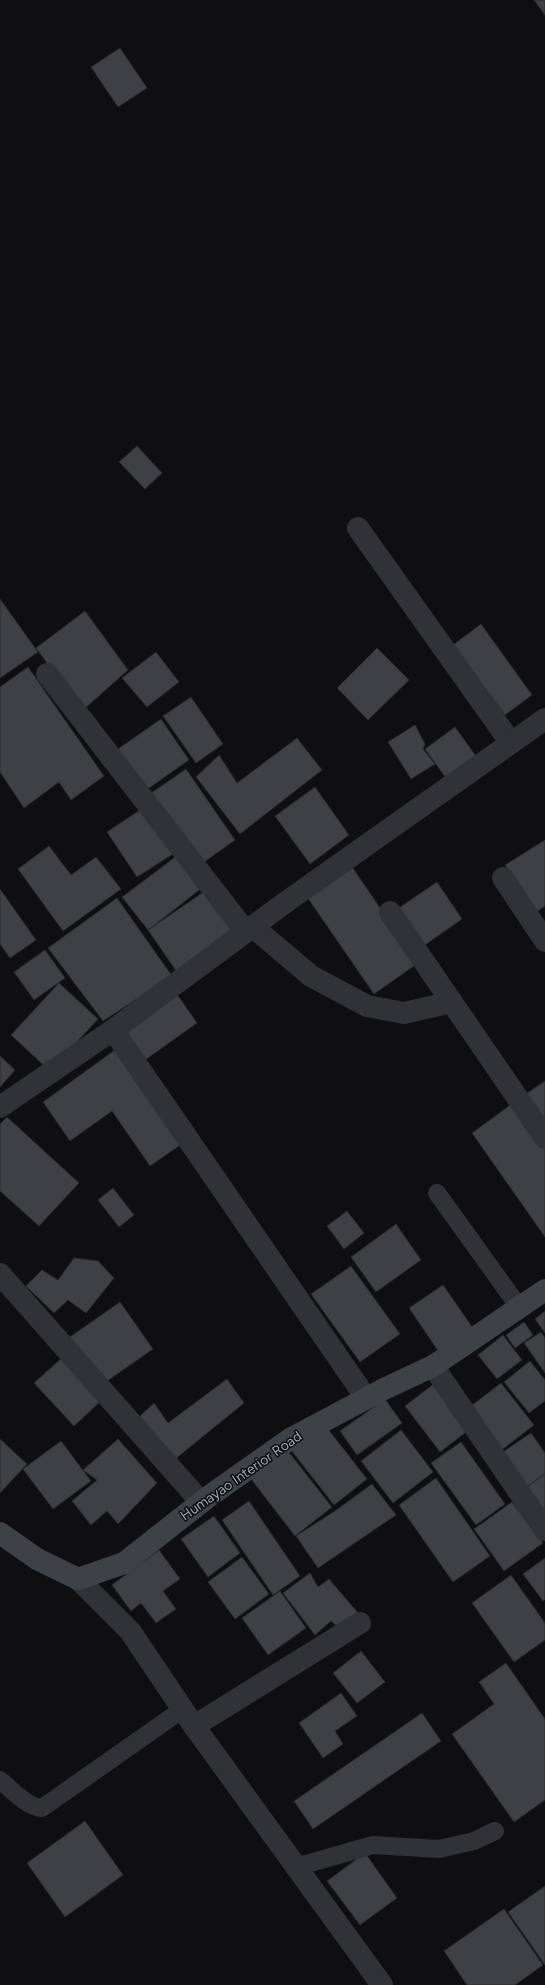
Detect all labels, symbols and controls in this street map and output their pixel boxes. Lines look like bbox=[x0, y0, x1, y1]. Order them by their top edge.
street label: Humayao Interior Road bbox=[177, 1428, 305, 1524]

